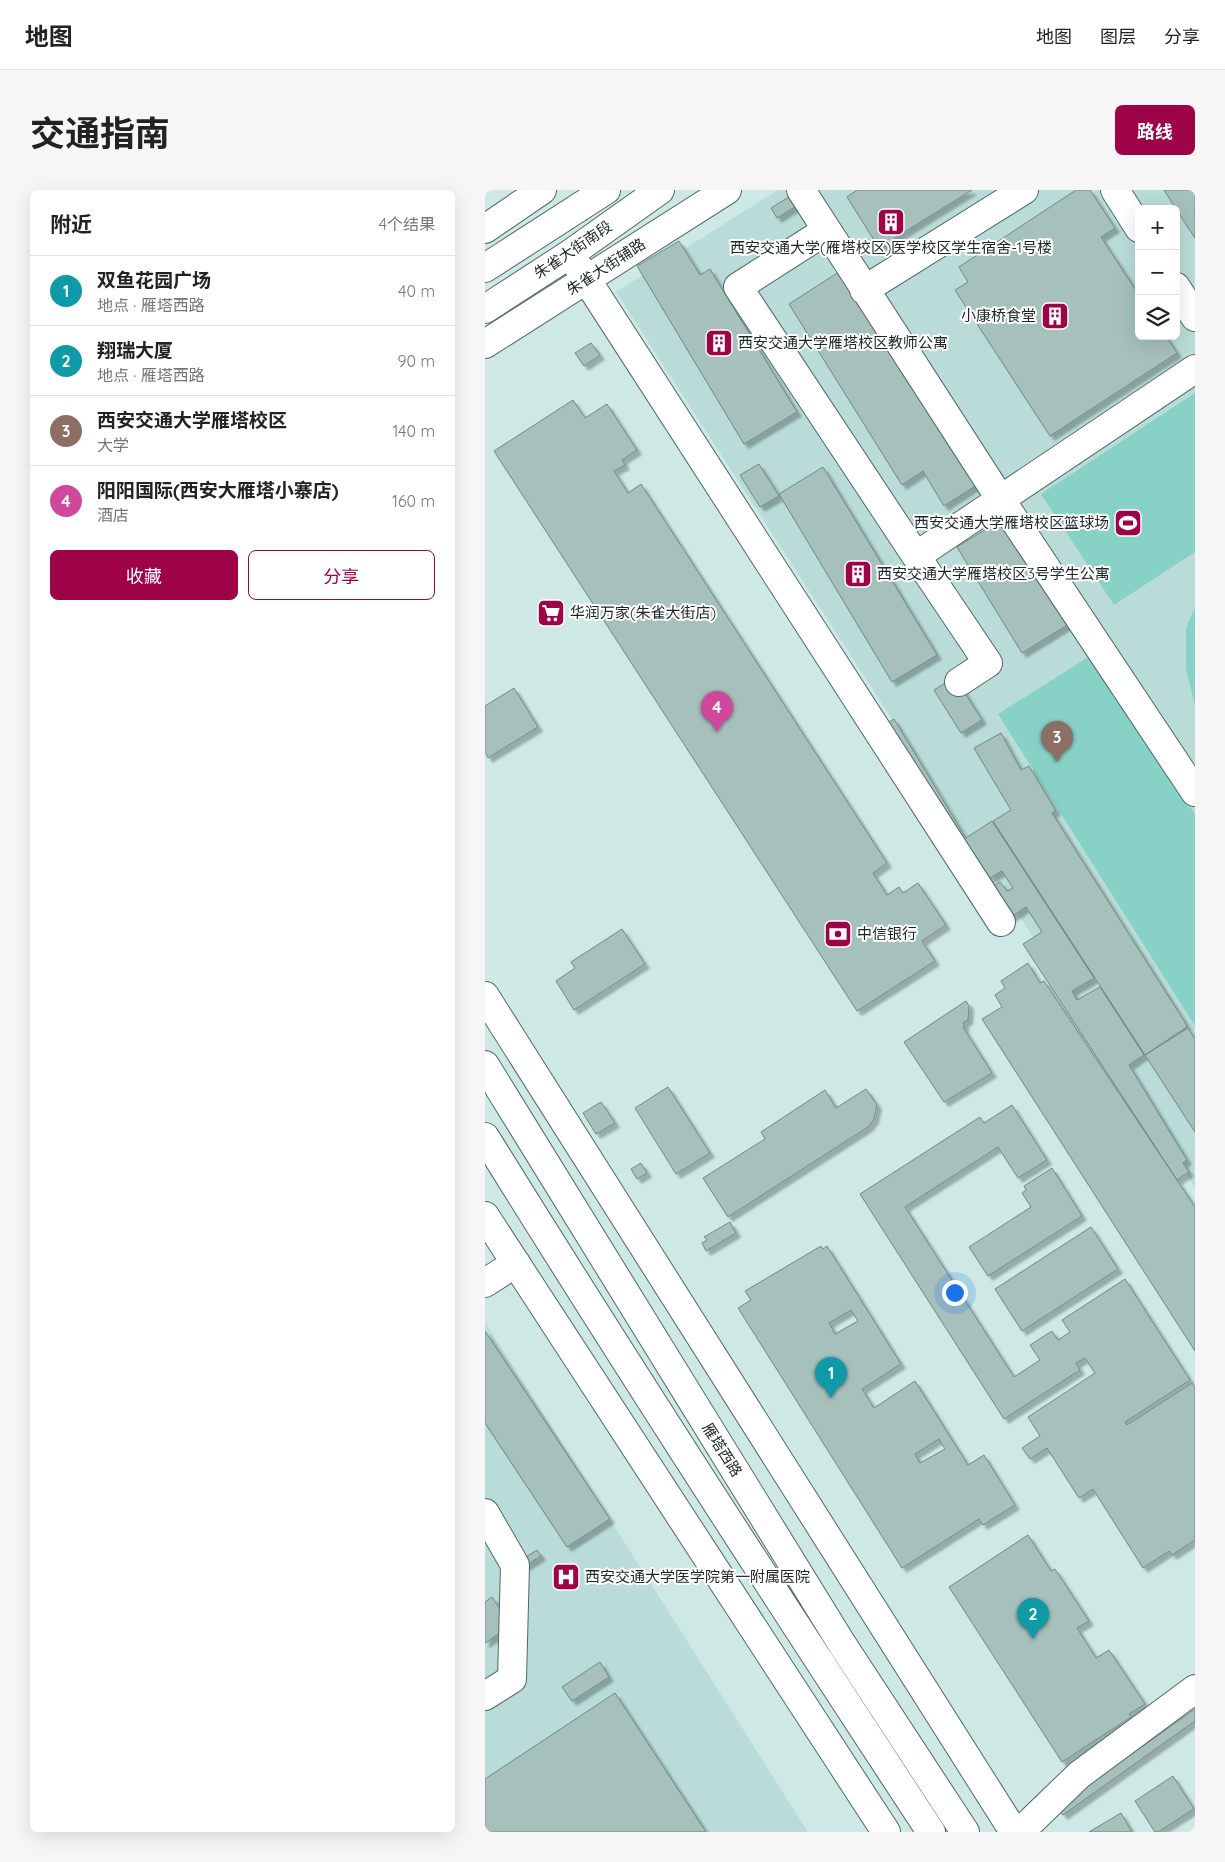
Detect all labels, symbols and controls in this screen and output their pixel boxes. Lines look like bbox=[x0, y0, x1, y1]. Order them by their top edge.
text: 地图 bbox=[25, 21, 73, 51]
text: 地图 bbox=[1036, 25, 1072, 48]
text: 图层 bbox=[1100, 25, 1136, 48]
text: 分享 bbox=[1164, 25, 1200, 48]
button: 路线 bbox=[1115, 105, 1195, 155]
text: 交通指南 bbox=[30, 111, 170, 155]
map controls bbox=[1135, 205, 1180, 340]
button: + bbox=[1135, 205, 1180, 250]
building icon: 西安交通大学(雁塔校区)医学校区学生宿舍-1号楼 bbox=[876, 207, 906, 237]
text: 附近 bbox=[50, 211, 92, 237]
text: 4个结果 bbox=[379, 214, 435, 234]
street label: 朱雀大街南段 bbox=[530, 217, 615, 283]
street label: 朱雀大街辅路 bbox=[563, 234, 649, 299]
place label: 西安交通大学(雁塔校区)医学校区学生宿舍-1号楼 bbox=[730, 238, 1052, 257]
button: − bbox=[1135, 250, 1180, 295]
text: 双鱼花园广场 bbox=[97, 268, 211, 292]
text: 1 bbox=[63, 281, 69, 301]
text: 40 m bbox=[398, 281, 435, 301]
text: 地点 · 雁塔西路 bbox=[97, 295, 205, 315]
button: layers bbox=[1135, 295, 1180, 340]
building icon: 小康桥食堂 bbox=[1040, 301, 1070, 331]
place label: 小康桥食堂 bbox=[961, 306, 1036, 325]
building icon: 西安交通大学雁塔校区教师公寓 bbox=[704, 328, 734, 358]
place label: 西安交通大学雁塔校区教师公寓 bbox=[738, 333, 948, 352]
text: 翔瑞大厦 bbox=[97, 338, 173, 362]
text: 2 bbox=[61, 351, 71, 371]
text: 90 m bbox=[398, 351, 435, 371]
text: 地点 · 雁塔西路 bbox=[97, 365, 205, 385]
text: 西安交通大学雁塔校区 bbox=[97, 408, 287, 432]
text: 3 bbox=[62, 421, 70, 441]
text: 140 m bbox=[392, 421, 435, 441]
text: 大学 bbox=[97, 435, 129, 455]
text: 阳阳国际(西安大雁塔小寨店) bbox=[97, 478, 339, 502]
text: 4 bbox=[61, 491, 71, 511]
text: 160 m bbox=[392, 491, 435, 511]
text: 酒店 bbox=[97, 505, 129, 525]
sports icon: 西安交通大学雁塔校区篮球场 bbox=[1113, 508, 1143, 538]
place label: 西安交通大学雁塔校区篮球场 bbox=[914, 513, 1109, 532]
button: 收藏 bbox=[50, 550, 238, 600]
button: 分享 bbox=[248, 550, 435, 600]
building icon: 西安交通大学雁塔校区3号学生公寓 bbox=[843, 559, 873, 589]
place label: 西安交通大学雁塔校区3号学生公寓 bbox=[877, 564, 1110, 583]
supermarket icon: 华润万家(朱雀大街店) bbox=[536, 598, 566, 628]
place label: 华润万家(朱雀大街店) bbox=[570, 603, 716, 622]
pin: 4 bbox=[701, 691, 733, 732]
pin: 3 bbox=[1041, 721, 1073, 762]
bank icon: 中信银行 bbox=[823, 919, 853, 949]
place label: 中信银行 bbox=[857, 924, 917, 943]
your location bbox=[942, 1280, 968, 1306]
pin: 1 bbox=[815, 1357, 847, 1398]
street label: 雁塔西路 bbox=[698, 1419, 746, 1480]
hospital icon: 西安交通大学医学院第一附属医院 bbox=[551, 1562, 581, 1592]
place label: 西安交通大学医学院第一附属医院 bbox=[585, 1567, 810, 1586]
pin: 2 bbox=[1017, 1598, 1049, 1639]

